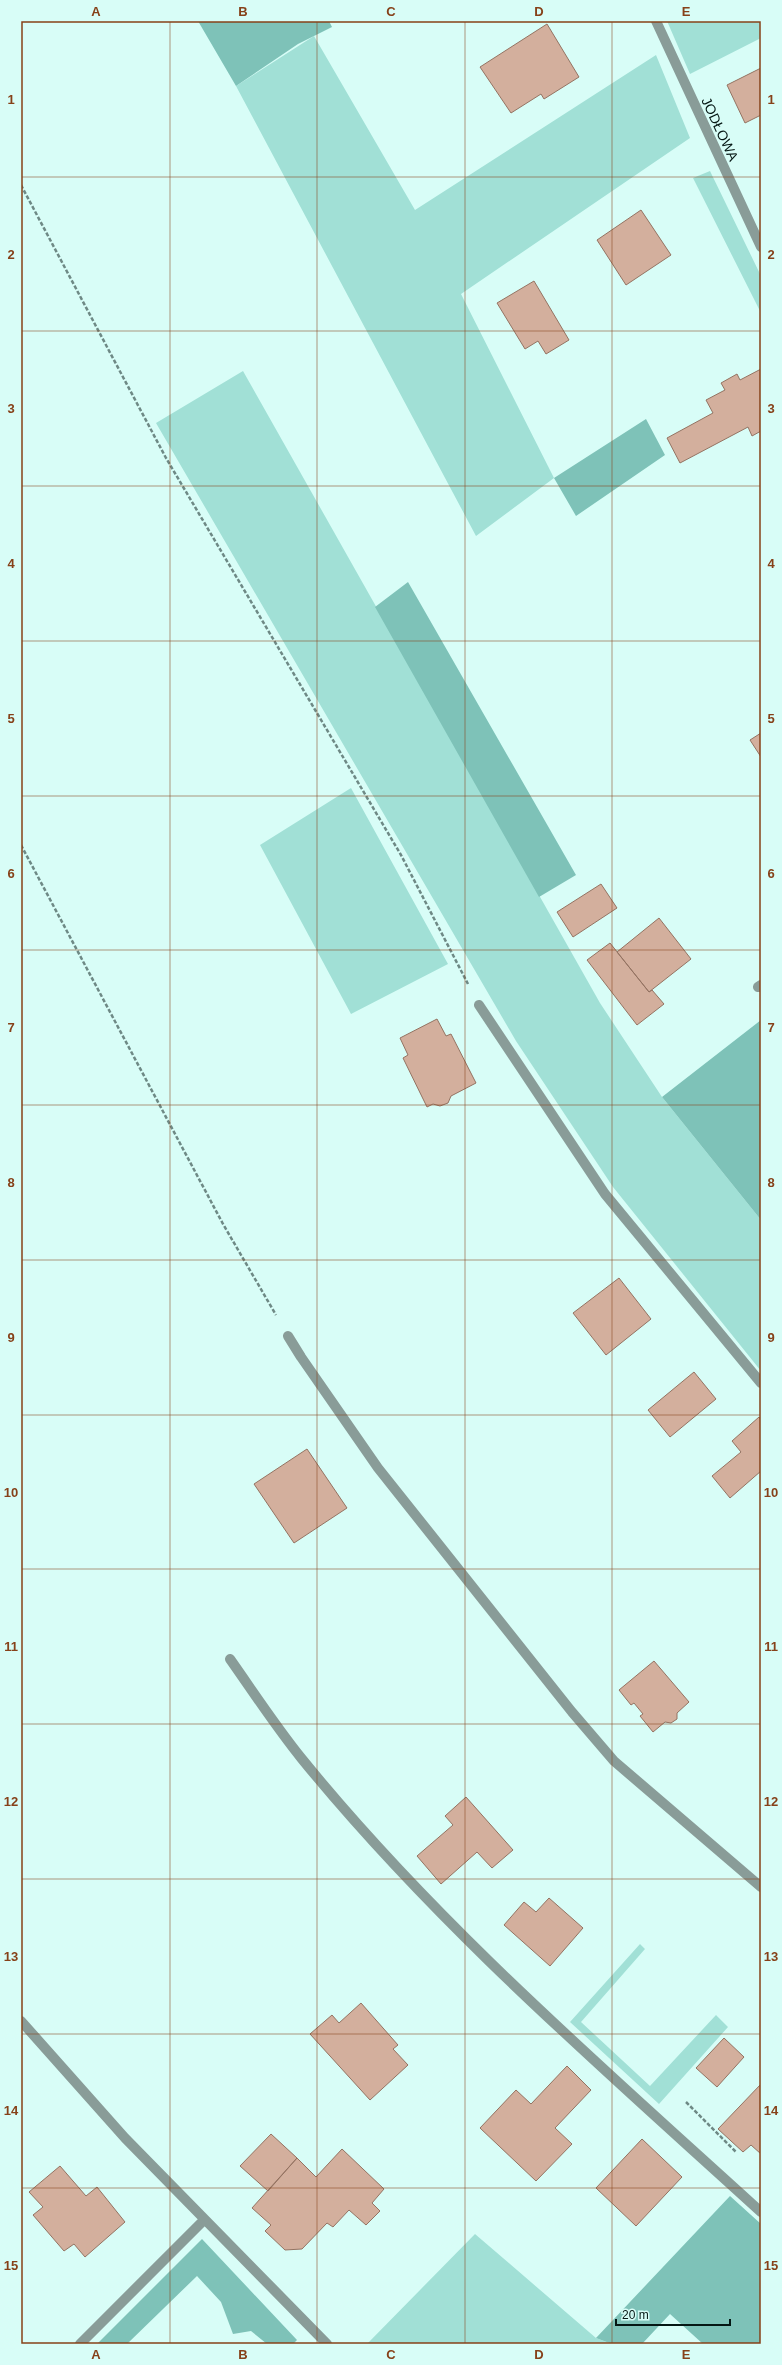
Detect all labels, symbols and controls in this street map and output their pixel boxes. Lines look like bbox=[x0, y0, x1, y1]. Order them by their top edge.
text: A bbox=[91, 4, 101, 19]
text: B bbox=[238, 4, 248, 19]
text: C bbox=[386, 4, 396, 19]
text: D bbox=[534, 4, 544, 19]
text: E bbox=[682, 4, 691, 19]
text: 1 bbox=[7, 92, 15, 107]
text: 1 bbox=[767, 92, 775, 107]
street label: JODŁOWA bbox=[698, 94, 742, 164]
text: 2 bbox=[7, 247, 15, 262]
text: 2 bbox=[767, 247, 775, 262]
text: 3 bbox=[7, 401, 15, 416]
text: 3 bbox=[767, 401, 775, 416]
text: 4 bbox=[7, 556, 15, 571]
text: 4 bbox=[767, 556, 775, 571]
text: 5 bbox=[7, 711, 15, 726]
text: 5 bbox=[767, 711, 775, 726]
text: 6 bbox=[7, 866, 15, 881]
text: 6 bbox=[767, 866, 775, 881]
text: 7 bbox=[7, 1020, 15, 1035]
text: 7 bbox=[767, 1020, 775, 1035]
text: 8 bbox=[7, 1175, 15, 1190]
text: 8 bbox=[767, 1175, 775, 1190]
text: 9 bbox=[7, 1330, 15, 1345]
text: 9 bbox=[767, 1330, 775, 1345]
text: 10 bbox=[4, 1485, 18, 1500]
text: 10 bbox=[764, 1485, 778, 1500]
text: 11 bbox=[4, 1639, 18, 1654]
text: 11 bbox=[764, 1639, 778, 1654]
text: 12 bbox=[4, 1794, 18, 1809]
text: 12 bbox=[764, 1794, 778, 1809]
text: 13 bbox=[4, 1949, 18, 1964]
text: 13 bbox=[764, 1949, 778, 1964]
text: 14 bbox=[4, 2103, 19, 2118]
text: 14 bbox=[764, 2103, 779, 2118]
text: 15 bbox=[4, 2258, 18, 2273]
text: 15 bbox=[764, 2258, 778, 2273]
scale bar bbox=[616, 2301, 730, 2327]
text: 20 m bbox=[622, 2308, 649, 2322]
text: A bbox=[91, 2347, 101, 2362]
text: B bbox=[238, 2347, 248, 2362]
text: C bbox=[386, 2347, 396, 2362]
text: D bbox=[534, 2347, 544, 2362]
text: E bbox=[682, 2347, 691, 2362]

